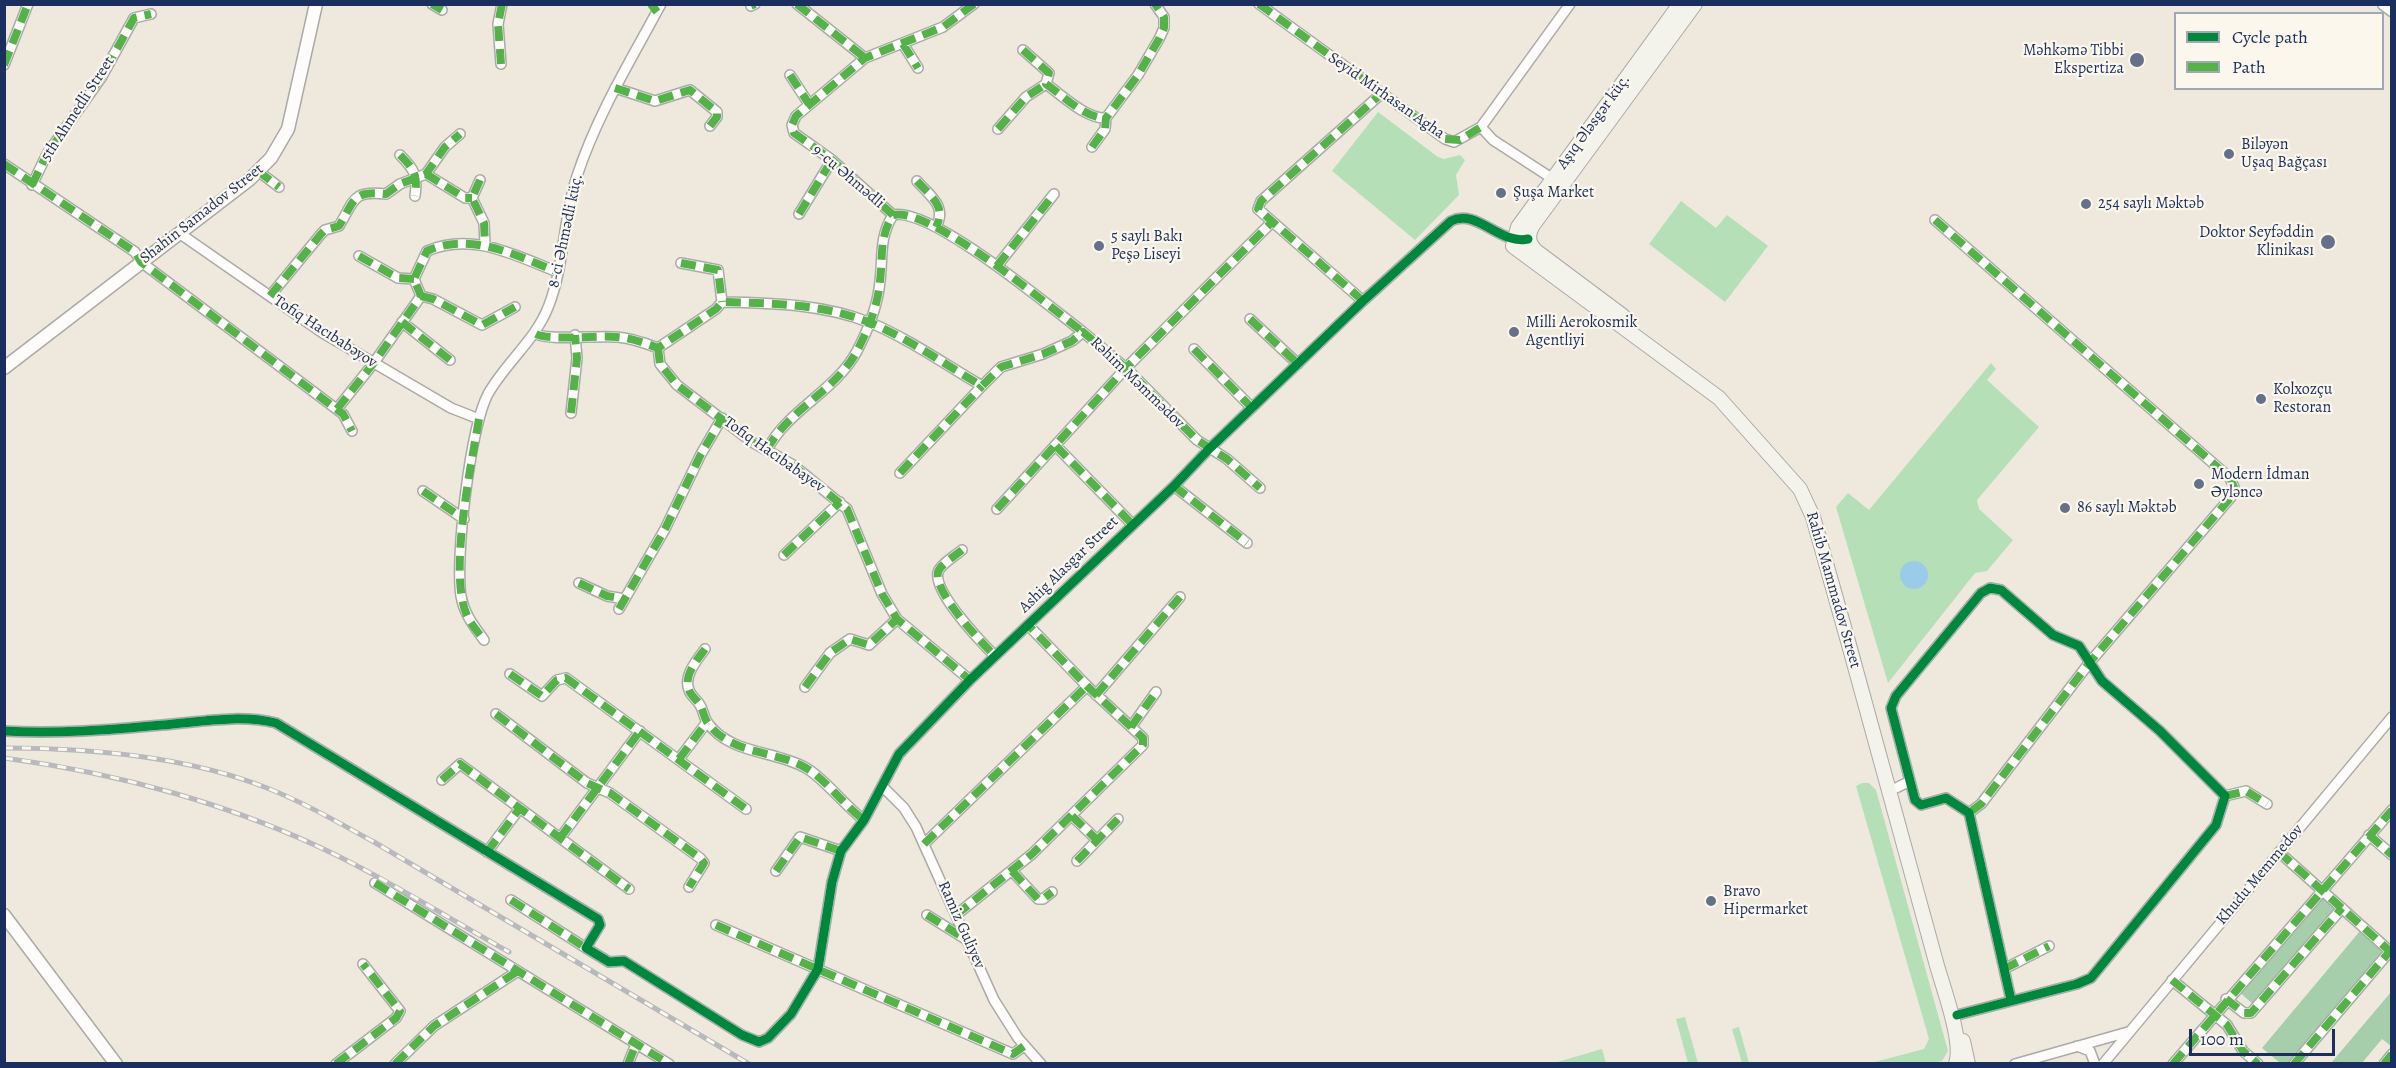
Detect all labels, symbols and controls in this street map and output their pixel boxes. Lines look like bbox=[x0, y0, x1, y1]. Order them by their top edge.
legend bbox=[2174, 12, 2384, 90]
text: Cycle path bbox=[2232, 25, 2308, 49]
place label: Məhkəmə Tibbi Ekspertiza bbox=[2023, 41, 2124, 79]
street label: Seyid Mirhasan Agha bbox=[1324, 49, 1448, 143]
marker: Məhkəmə Tibbi Ekspertiza bbox=[2128, 51, 2146, 69]
street label: 5th Ahmedli Street bbox=[37, 53, 119, 165]
text: Path bbox=[2232, 55, 2266, 79]
street label: Aşıq Ələsgər küç. bbox=[1553, 71, 1635, 173]
place label: Biləyən Uşaq Bağçası bbox=[2241, 135, 2327, 173]
street label: 9-cu Əhmədli bbox=[808, 141, 888, 213]
marker: Biləyən Uşaq Bağçası bbox=[2222, 147, 2236, 161]
street label: Shahin Samadov Street bbox=[136, 160, 268, 268]
street label: 8-ci Əhmədli küç. bbox=[545, 172, 587, 290]
place label: Şuşa Market bbox=[1513, 183, 1594, 203]
marker: Şuşa Market bbox=[1494, 186, 1508, 200]
place label: 254 saylı Məktəb bbox=[2098, 194, 2204, 214]
marker: 254 saylı Məktəb bbox=[2079, 197, 2093, 211]
place label: Doktor Seyfәddin Klinikası bbox=[2199, 223, 2314, 261]
place label: 5 saylı Bakı Peşə Liseyi bbox=[1111, 227, 1183, 265]
marker: Doktor Seyfәddin Klinikası bbox=[2319, 233, 2337, 251]
marker: 5 saylı Bakı Peşə Liseyi bbox=[1092, 239, 1106, 253]
street label: Tofiq Hacıbabəyov bbox=[270, 291, 380, 373]
place label: Milli Aerokosmik Agentliyi bbox=[1526, 313, 1637, 351]
marker: Milli Aerokosmik Agentliyi bbox=[1507, 325, 1521, 339]
street label: Rəhim Məmmədov bbox=[1086, 333, 1188, 433]
place label: Kolxozçu Restoran bbox=[2273, 380, 2332, 418]
marker: Kolxozçu Restoran bbox=[2254, 392, 2268, 406]
street label: Tofiq Hacıbabayev bbox=[720, 413, 828, 497]
place label: Modern İdman Əyləncə bbox=[2211, 465, 2310, 503]
marker: Modern İdman Əyləncə bbox=[2192, 477, 2206, 491]
place label: 86 saylı Məktəb bbox=[2077, 498, 2177, 518]
marker: 86 saylı Məktəb bbox=[2058, 501, 2072, 515]
street label: Rahib Mammadov Street bbox=[1801, 509, 1865, 671]
street label: Ashig Alasgar Street bbox=[1015, 513, 1123, 617]
street label: Khudu Memmedov bbox=[2212, 821, 2308, 929]
street label: Ramiz Guliyev bbox=[933, 878, 989, 972]
place label: Bravo Hipermarket bbox=[1723, 882, 1808, 920]
marker: Bravo Hipermarket bbox=[1704, 894, 1718, 908]
scale bar bbox=[2192, 1017, 2338, 1055]
text: 100 m bbox=[2200, 1027, 2244, 1051]

